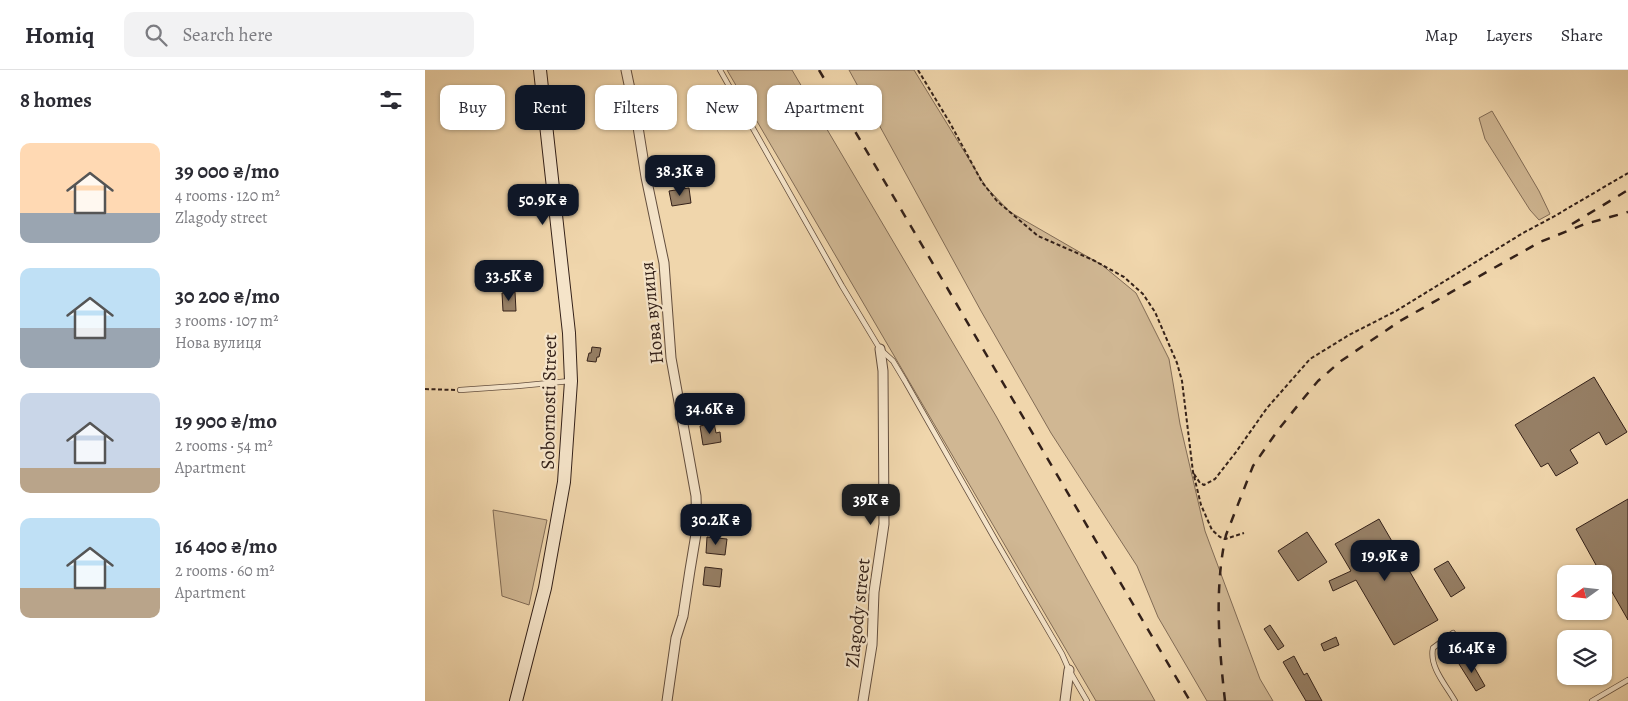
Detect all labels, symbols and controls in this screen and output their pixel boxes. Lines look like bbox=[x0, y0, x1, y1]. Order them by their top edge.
search box bbox=[124, 12, 474, 57]
text: Homiq bbox=[25, 19, 94, 51]
icon: search bbox=[142, 21, 170, 49]
text: Search here bbox=[182, 22, 273, 48]
text: Map bbox=[1425, 23, 1458, 47]
text: Layers bbox=[1486, 23, 1533, 47]
text: Share bbox=[1561, 23, 1603, 47]
chip: Buy bbox=[440, 85, 505, 130]
chip: Rent bbox=[515, 85, 585, 130]
chip: Filters bbox=[595, 85, 677, 130]
chip: New bbox=[687, 85, 757, 130]
chip: Apartment bbox=[767, 85, 882, 130]
text: 8 homes bbox=[20, 86, 92, 114]
icon: filters bbox=[377, 86, 405, 114]
pin: 38.3K ₴ bbox=[634, 154, 726, 197]
text: 39 000 ₴/mo bbox=[175, 157, 279, 185]
text: 38.3K ₴ bbox=[656, 160, 704, 182]
icon: home bbox=[60, 163, 120, 223]
pin: 50.9K ₴ bbox=[497, 184, 589, 226]
text: 4 rooms · 120 m² bbox=[175, 185, 280, 207]
text: 50.9K ₴ bbox=[519, 189, 567, 211]
text: Zlagody street bbox=[175, 207, 268, 229]
pin: 33.5K ₴ bbox=[463, 260, 555, 302]
street label: Нова вулиця bbox=[634, 260, 670, 366]
text: 33.5K ₴ bbox=[486, 265, 532, 287]
text: 30 200 ₴/mo bbox=[175, 282, 280, 310]
icon: home bbox=[60, 288, 120, 348]
text: 3 rooms · 107 m² bbox=[175, 310, 278, 332]
text: Нова вулиця bbox=[175, 332, 262, 354]
street label: Sobornosti Street bbox=[535, 334, 563, 470]
pin: 34.6K ₴ bbox=[664, 392, 756, 435]
text: 34.6K ₴ bbox=[686, 398, 734, 420]
text: 19 900 ₴/mo bbox=[175, 407, 277, 435]
icon: home bbox=[60, 413, 120, 473]
text: 2 rooms · 54 m² bbox=[175, 435, 273, 457]
text: Apartment bbox=[175, 457, 246, 479]
pin: 39K ₴ bbox=[836, 484, 906, 526]
text: 39K ₴ bbox=[853, 489, 889, 511]
pin: 30.2K ₴ bbox=[670, 504, 762, 546]
text: 30.2K ₴ bbox=[692, 509, 740, 531]
text: 16 400 ₴/mo bbox=[175, 532, 277, 560]
icon: home bbox=[60, 538, 120, 598]
pin: 19.9K ₴ bbox=[1339, 540, 1431, 582]
text: 19.9K ₴ bbox=[1362, 545, 1408, 567]
street label: Zlagody street bbox=[839, 557, 877, 669]
text: 2 rooms · 60 m² bbox=[175, 560, 275, 582]
north arrow bbox=[1557, 565, 1613, 620]
map controls bbox=[1557, 565, 1612, 685]
text: Apartment bbox=[175, 582, 246, 604]
button: layers bbox=[1557, 630, 1612, 685]
pin: 16.4K ₴ bbox=[1426, 632, 1518, 674]
text: 16.4K ₴ bbox=[1448, 637, 1496, 659]

